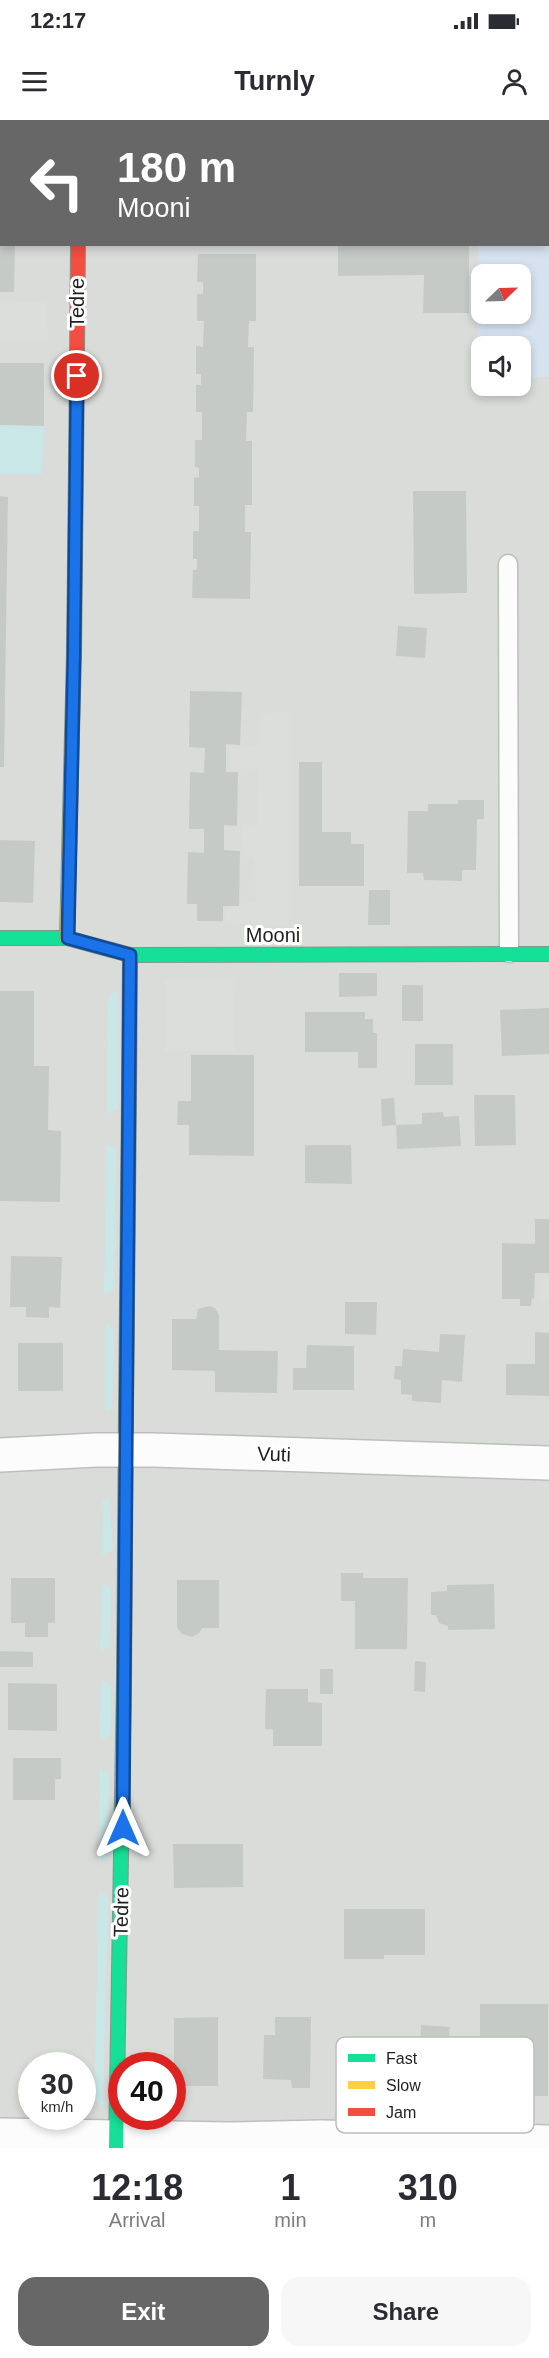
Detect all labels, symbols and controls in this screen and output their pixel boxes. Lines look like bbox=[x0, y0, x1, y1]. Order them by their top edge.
text: 12:17 bbox=[30, 8, 86, 33]
icon: menu bbox=[18, 65, 51, 98]
icon: person bbox=[498, 65, 531, 98]
text: Turnly bbox=[234, 66, 315, 96]
icon: left bbox=[18, 144, 96, 222]
text: 180 m bbox=[117, 144, 236, 191]
text: Mooni bbox=[117, 193, 191, 223]
north arrow bbox=[471, 264, 531, 324]
map controls bbox=[471, 264, 531, 396]
street label: Tedre bbox=[66, 278, 88, 328]
button: sound bbox=[471, 336, 531, 396]
pin bbox=[51, 350, 102, 401]
icon: arrive bbox=[60, 359, 93, 392]
street label: Mooni bbox=[246, 924, 300, 946]
street label: Vuti bbox=[257, 1442, 291, 1466]
position arrow bbox=[91, 1796, 155, 1860]
street label: Tedre bbox=[110, 1887, 132, 1937]
legend bbox=[336, 2037, 534, 2133]
text: Fast bbox=[386, 2050, 418, 2067]
speed limit sign: 40 bbox=[108, 2052, 186, 2130]
text: 30 bbox=[40, 2067, 74, 2100]
text: Slow bbox=[386, 2077, 421, 2094]
text: km/h bbox=[41, 2098, 73, 2115]
text: Jam bbox=[386, 2104, 416, 2121]
text: 12:18 bbox=[91, 2167, 183, 2208]
text: 1 bbox=[280, 2167, 300, 2208]
text: 310 bbox=[398, 2167, 458, 2208]
text: Arrival bbox=[109, 2209, 166, 2231]
text: min bbox=[274, 2209, 307, 2231]
text: m bbox=[419, 2209, 436, 2231]
button: Exit bbox=[18, 2277, 269, 2346]
button: Share bbox=[281, 2277, 531, 2346]

